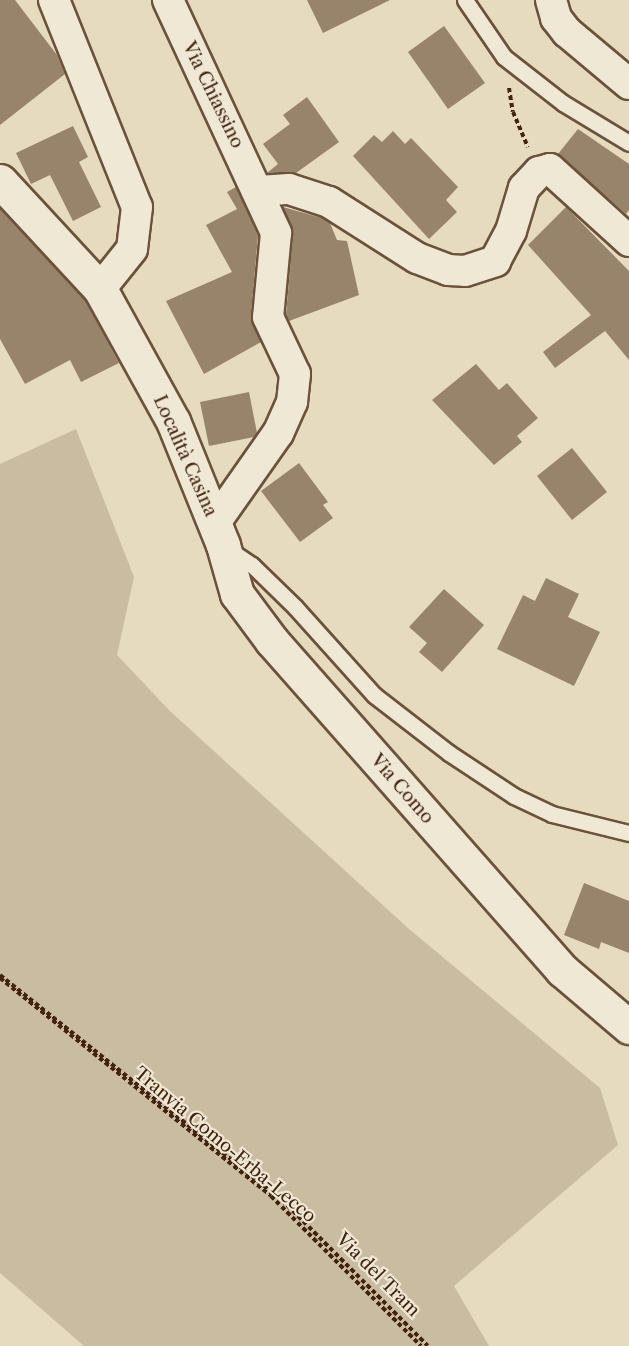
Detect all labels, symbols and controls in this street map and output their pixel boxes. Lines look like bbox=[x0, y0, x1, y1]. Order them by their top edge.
street label: Via Chiassino bbox=[178, 38, 248, 152]
street label: Località Casina bbox=[149, 392, 221, 520]
street label: Via Como bbox=[366, 750, 438, 828]
street label: Tranvia Como-Erba-Lecco bbox=[130, 1063, 320, 1227]
street label: Via del Tram bbox=[331, 1228, 425, 1322]

